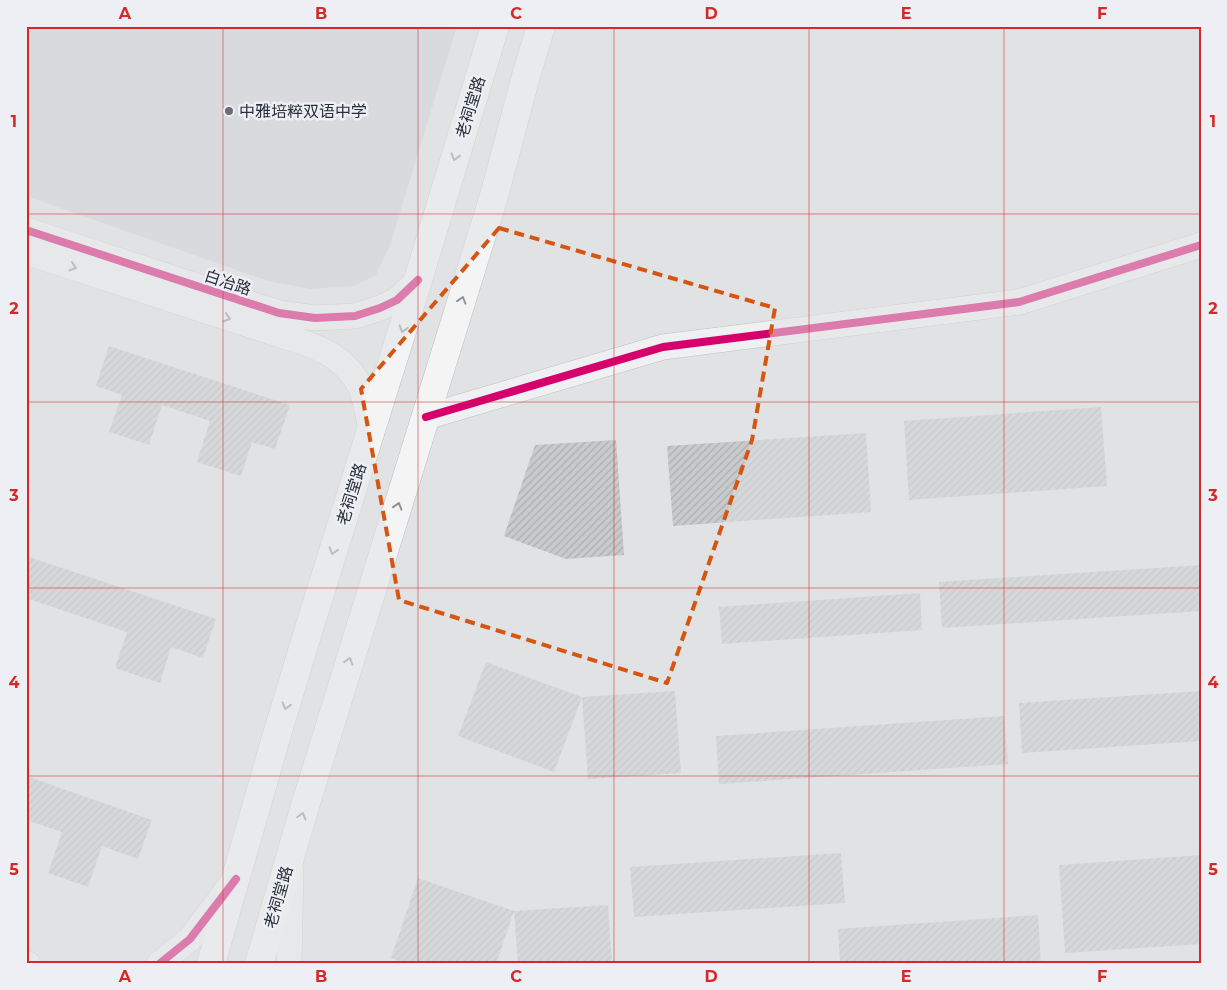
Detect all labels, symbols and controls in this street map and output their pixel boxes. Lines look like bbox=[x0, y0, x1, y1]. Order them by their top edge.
text: A bbox=[118, 4, 132, 23]
text: B bbox=[315, 4, 327, 23]
text: C bbox=[510, 4, 522, 23]
text: D bbox=[704, 4, 718, 23]
text: E bbox=[901, 4, 911, 23]
text: F bbox=[1097, 4, 1107, 23]
street label: 老祠堂路 bbox=[452, 74, 489, 141]
place label: 中雅培粹双语中学 bbox=[239, 102, 367, 121]
marker: 中雅培粹双语中学 bbox=[223, 105, 235, 117]
text: 1 bbox=[11, 112, 17, 131]
text: 1 bbox=[1210, 112, 1216, 131]
one-way arrow bbox=[451, 152, 461, 160]
one-way arrow bbox=[68, 261, 76, 271]
street label: 白冶路 bbox=[202, 266, 254, 299]
one-way arrow bbox=[456, 297, 466, 305]
text: 2 bbox=[9, 299, 19, 318]
text: 2 bbox=[1208, 299, 1218, 318]
one-way arrow bbox=[222, 312, 231, 322]
one-way arrow bbox=[398, 324, 408, 332]
street label: 老祠堂路 bbox=[333, 461, 370, 528]
text: 3 bbox=[8, 486, 19, 505]
text: 3 bbox=[1207, 486, 1218, 505]
one-way arrow bbox=[392, 502, 402, 510]
one-way arrow bbox=[329, 546, 339, 554]
one-way arrow bbox=[344, 657, 354, 665]
text: 4 bbox=[8, 673, 20, 692]
text: 4 bbox=[1207, 673, 1219, 692]
one-way arrow bbox=[281, 701, 291, 710]
one-way arrow bbox=[296, 813, 306, 821]
text: 5 bbox=[9, 860, 19, 879]
text: 5 bbox=[1208, 860, 1218, 879]
street label: 老祠堂路 bbox=[261, 864, 296, 931]
text: A bbox=[118, 967, 132, 986]
text: B bbox=[315, 967, 327, 986]
text: C bbox=[510, 967, 522, 986]
text: D bbox=[704, 967, 718, 986]
text: E bbox=[901, 967, 911, 986]
text: F bbox=[1097, 967, 1107, 986]

